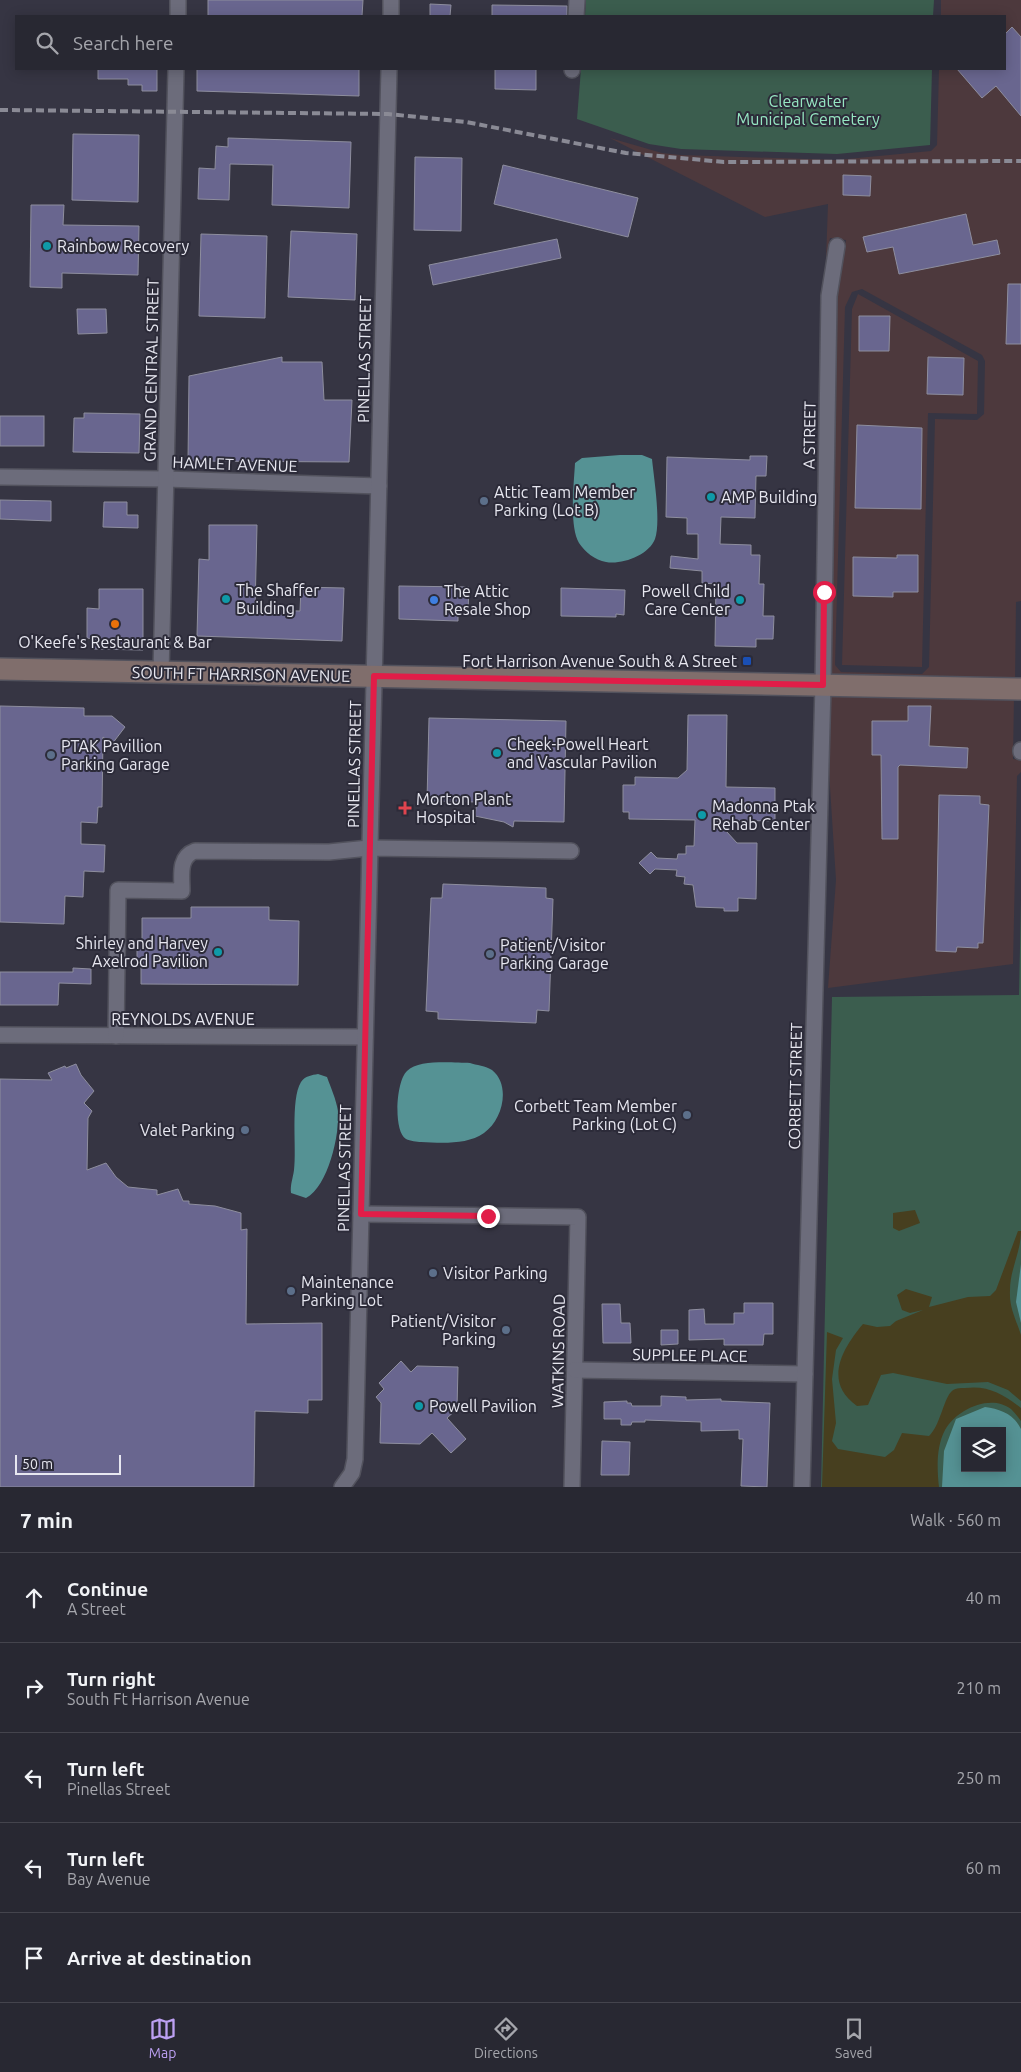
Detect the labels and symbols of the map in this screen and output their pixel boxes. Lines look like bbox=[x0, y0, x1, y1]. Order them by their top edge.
park label: Clearwater Municipal Cemetery bbox=[736, 92, 880, 128]
place label: Rainbow Recovery bbox=[57, 237, 189, 255]
marker: Rainbow Recovery bbox=[41, 240, 53, 252]
street label: GRAND CENTRAL STREET bbox=[140, 278, 162, 462]
street label: PINELLAS STREET bbox=[354, 295, 374, 423]
street label: A STREET bbox=[799, 401, 819, 469]
street label: HAMLET AVENUE bbox=[172, 453, 298, 475]
place label: Attic Team Member Parking (Lot B) bbox=[494, 483, 635, 520]
place label: AMP Building bbox=[721, 488, 818, 506]
marker: AMP Building bbox=[705, 491, 717, 503]
marker: Attic Team Member Parking (Lot B) bbox=[478, 495, 490, 507]
place label: The Shaffer Building bbox=[236, 581, 319, 617]
route start bbox=[813, 581, 836, 604]
place label: The Attic Resale Shop bbox=[444, 582, 531, 618]
place label: Powell Child Care Center bbox=[642, 582, 730, 618]
marker: The Shaffer Building bbox=[220, 593, 232, 605]
marker: The Attic Resale Shop bbox=[428, 594, 440, 606]
marker: Powell Child Care Center bbox=[734, 594, 746, 606]
marker: O'Keefe's Restaurant & Bar bbox=[109, 618, 121, 630]
place label: O'Keefe's Restaurant & Bar bbox=[18, 633, 212, 651]
place label: Fort Harrison Avenue South & A Street bbox=[462, 652, 738, 670]
marker: Fort Harrison Avenue South & A Street bbox=[741, 655, 753, 667]
street label: SOUTH FT HARRISON AVENUE bbox=[132, 663, 350, 685]
street label: PINELLAS STREET bbox=[344, 700, 364, 828]
place label: Cheek-Powell Heart and Vascular Pavilion bbox=[507, 735, 657, 771]
place label: PTAK Pavillion Parking Garage bbox=[61, 737, 170, 773]
marker: Cheek-Powell Heart and Vascular Pavilion bbox=[491, 747, 503, 759]
marker: PTAK Pavillion Parking Garage bbox=[45, 749, 57, 761]
place label: Morton Plant Hospital bbox=[416, 790, 512, 826]
place label: Madonna Ptak Rehab Center bbox=[712, 797, 815, 833]
marker: Morton Plant Hospital bbox=[398, 801, 412, 815]
marker: Madonna Ptak Rehab Center bbox=[696, 809, 708, 821]
place label: Shirley and Harvey Axelrod Pavilion bbox=[76, 934, 208, 970]
place label: Patient/Visitor Parking Garage bbox=[500, 936, 609, 972]
marker: Shirley and Harvey Axelrod Pavilion bbox=[212, 946, 224, 958]
marker: Patient/Visitor Parking Garage bbox=[484, 948, 496, 960]
street label: REYNOLDS AVENUE bbox=[111, 1010, 255, 1028]
street label: CORBETT STREET bbox=[785, 1022, 805, 1150]
place label: Corbett Team Member Parking (Lot C) bbox=[514, 1097, 677, 1134]
street label: PINELLAS STREET bbox=[334, 1104, 354, 1232]
marker: Corbett Team Member Parking (Lot C) bbox=[681, 1109, 693, 1121]
place label: Valet Parking bbox=[140, 1121, 235, 1139]
marker: Valet Parking bbox=[239, 1124, 251, 1136]
route end bbox=[477, 1205, 500, 1228]
place label: Visitor Parking bbox=[443, 1264, 548, 1282]
marker: Visitor Parking bbox=[427, 1267, 439, 1279]
place label: Maintenance Parking Lot bbox=[301, 1273, 394, 1309]
marker: Maintenance Parking Lot bbox=[285, 1285, 297, 1297]
street label: WATKINS ROAD bbox=[548, 1294, 568, 1408]
place label: Patient/Visitor Parking bbox=[390, 1312, 496, 1348]
marker: Patient/Visitor Parking bbox=[500, 1324, 512, 1336]
street label: SUPPLEE PLACE bbox=[632, 1345, 748, 1365]
place label: Powell Pavilion bbox=[429, 1397, 537, 1415]
marker: Powell Pavilion bbox=[413, 1400, 425, 1412]
scale bar bbox=[15, 1452, 121, 1475]

